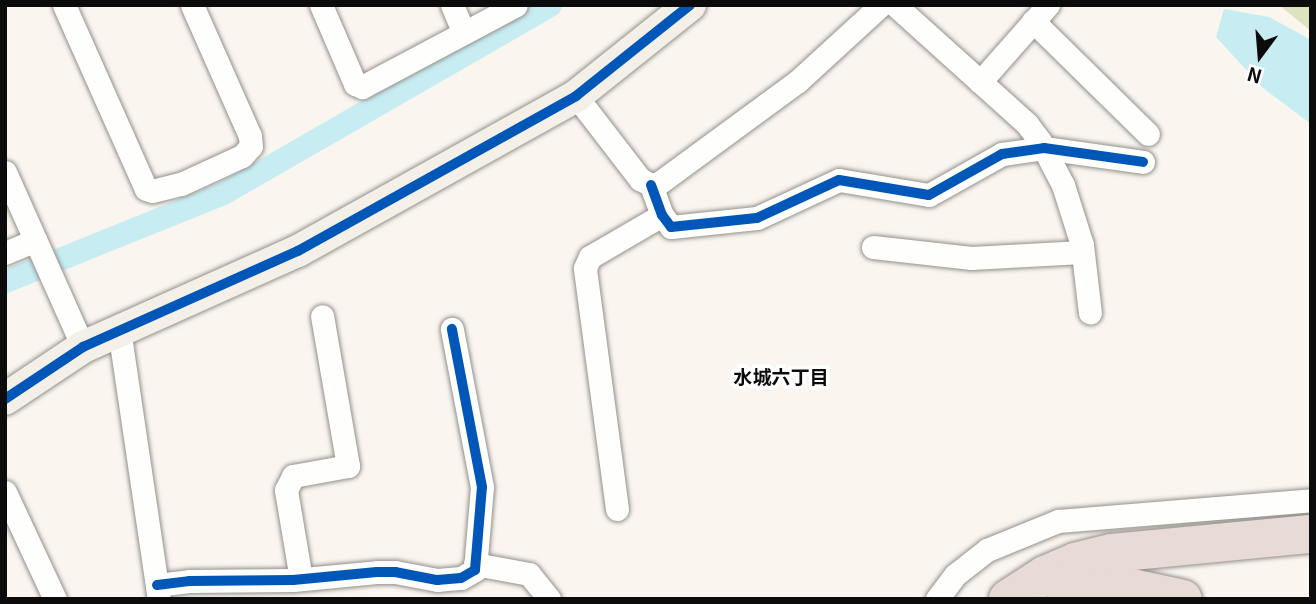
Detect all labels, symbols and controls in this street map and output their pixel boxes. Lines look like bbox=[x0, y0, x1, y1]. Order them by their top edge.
north arrow bbox=[1225, 21, 1295, 91]
text: N bbox=[1244, 62, 1265, 92]
district label: 水城六丁目 bbox=[734, 365, 828, 387]

